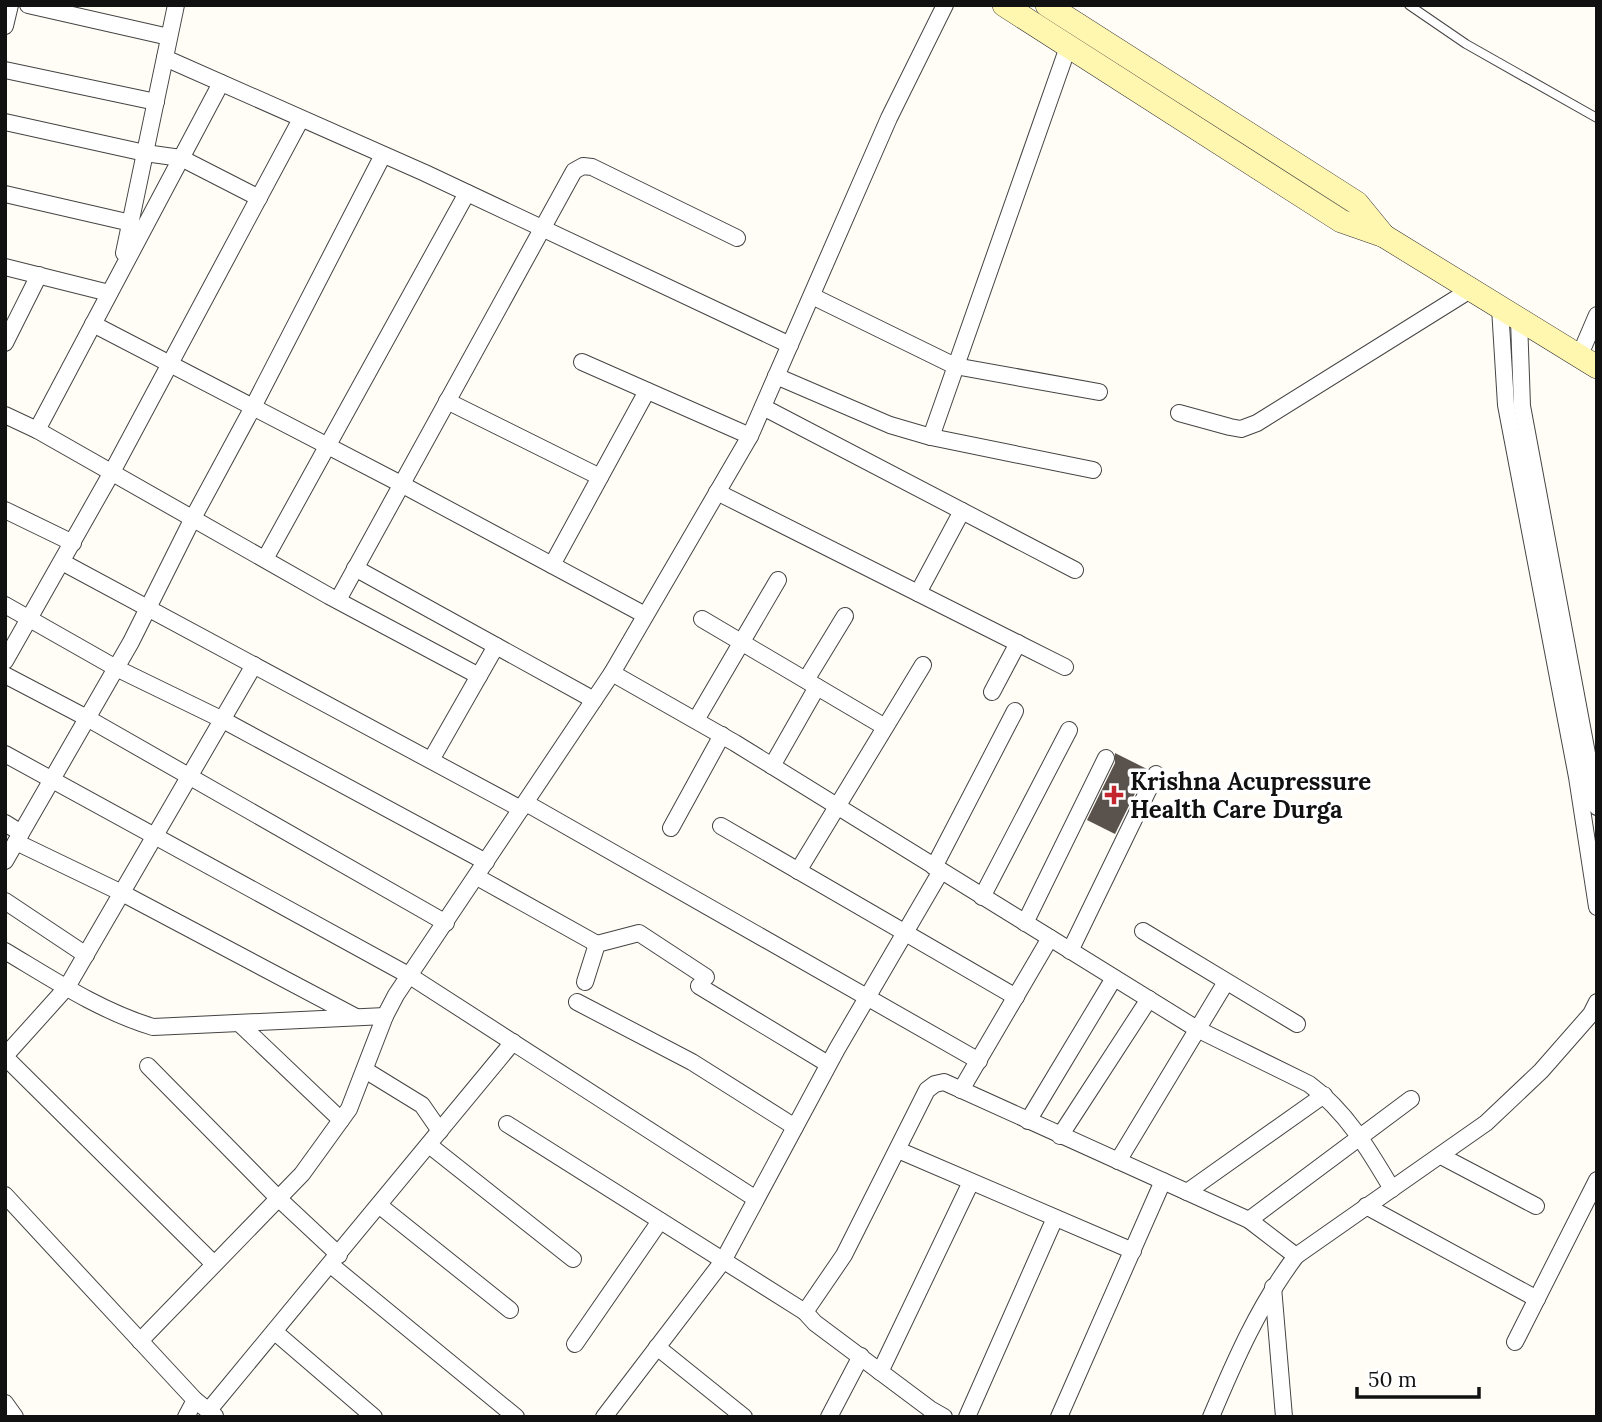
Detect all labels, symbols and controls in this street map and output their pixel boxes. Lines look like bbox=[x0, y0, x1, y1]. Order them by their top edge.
place label: Krishna Acupressure Health Care Durga bbox=[1130, 766, 1371, 825]
marker: Krishna Acupressure Health Care Durga bbox=[1104, 785, 1124, 805]
scale bar bbox=[1357, 1356, 1480, 1400]
text: 50 m bbox=[1368, 1366, 1417, 1393]

